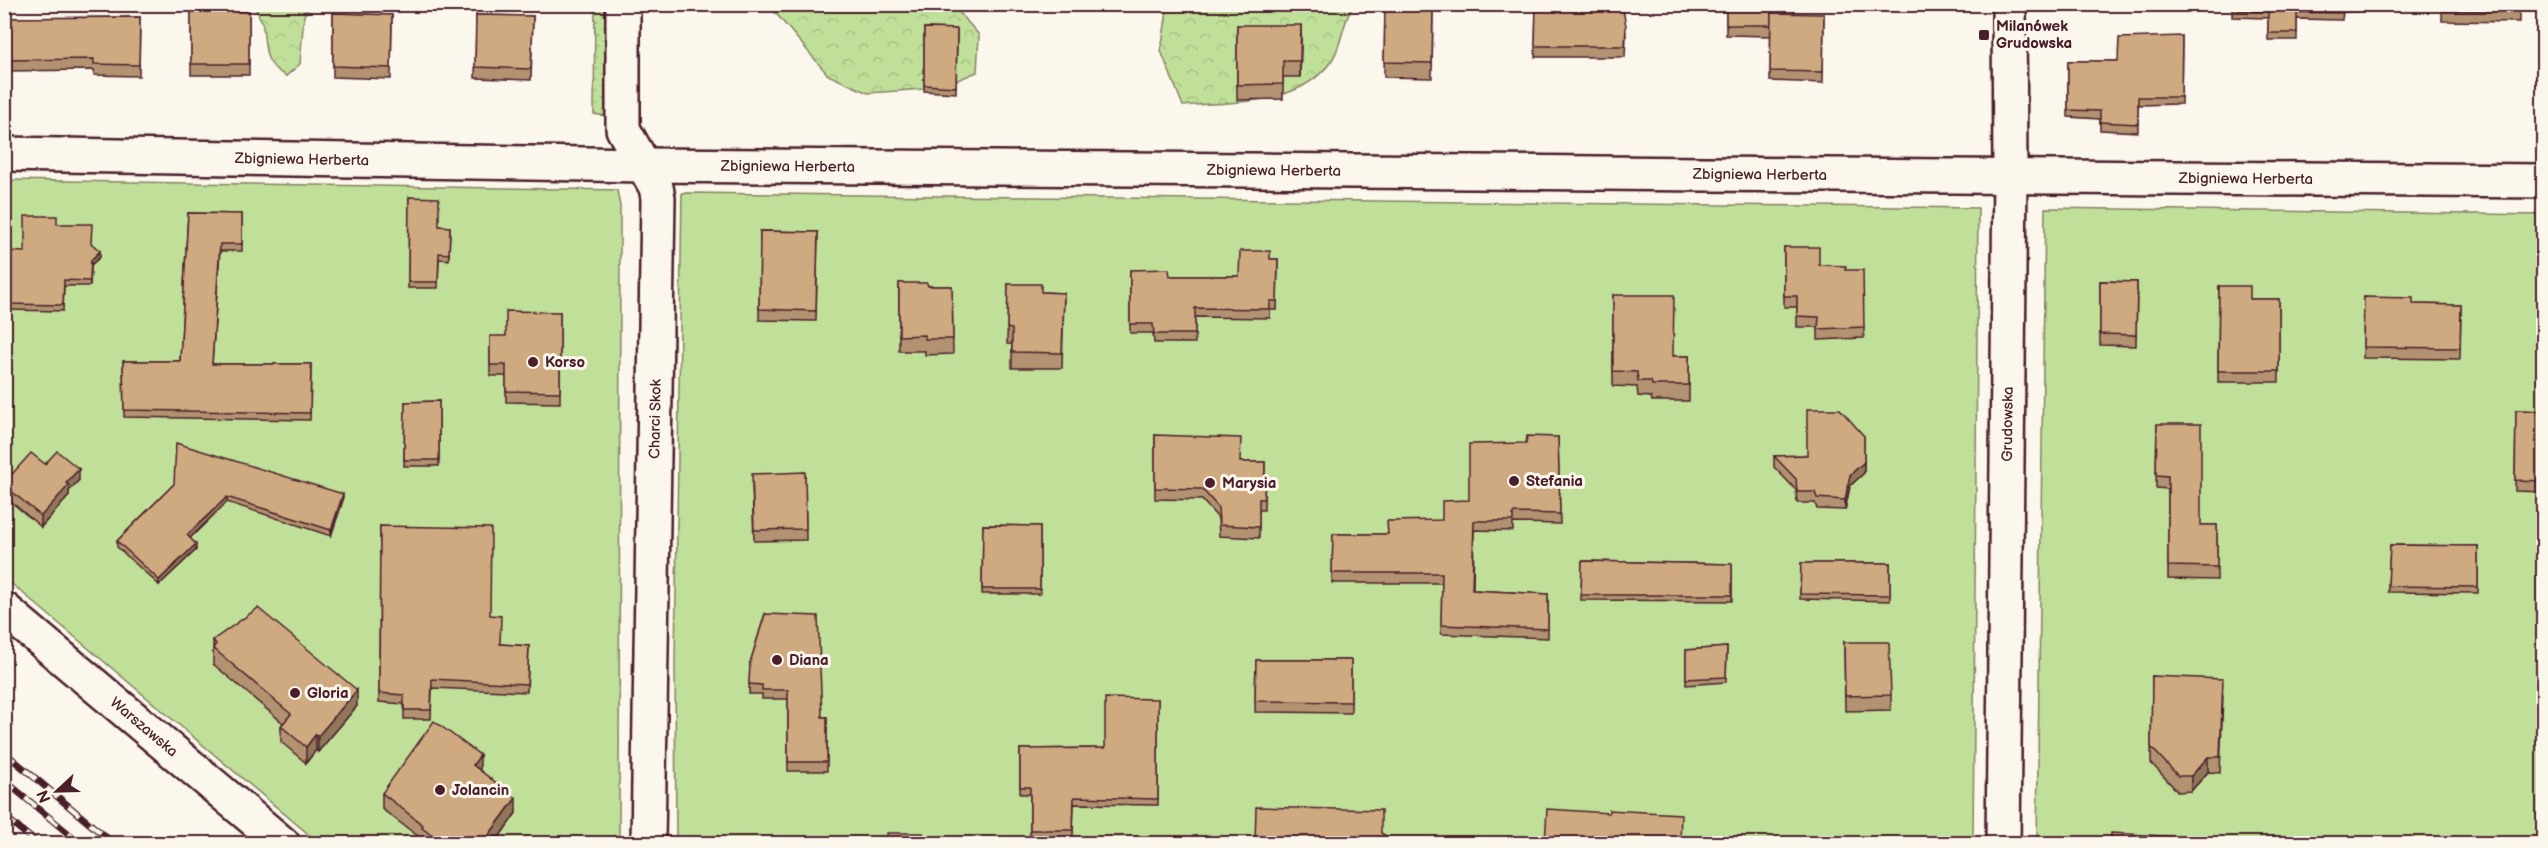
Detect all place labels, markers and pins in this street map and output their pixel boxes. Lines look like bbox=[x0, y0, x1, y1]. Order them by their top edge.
place label: Milanówek Grudowska bbox=[1996, 17, 2072, 53]
marker: Milanówek Grudowska bbox=[1977, 28, 1991, 42]
place label: Korso bbox=[545, 353, 585, 372]
marker: Korso bbox=[526, 355, 540, 369]
place label: Stefania bbox=[1526, 472, 1583, 491]
place label: Marysia bbox=[1222, 474, 1276, 493]
marker: Stefania bbox=[1507, 474, 1521, 488]
marker: Marysia bbox=[1203, 476, 1217, 490]
place label: Diana bbox=[789, 651, 829, 670]
marker: Diana bbox=[770, 653, 784, 667]
place label: Gloria bbox=[307, 684, 349, 703]
marker: Gloria bbox=[288, 686, 302, 700]
place label: Jolancin bbox=[452, 781, 509, 800]
marker: Jolancin bbox=[433, 783, 447, 797]

